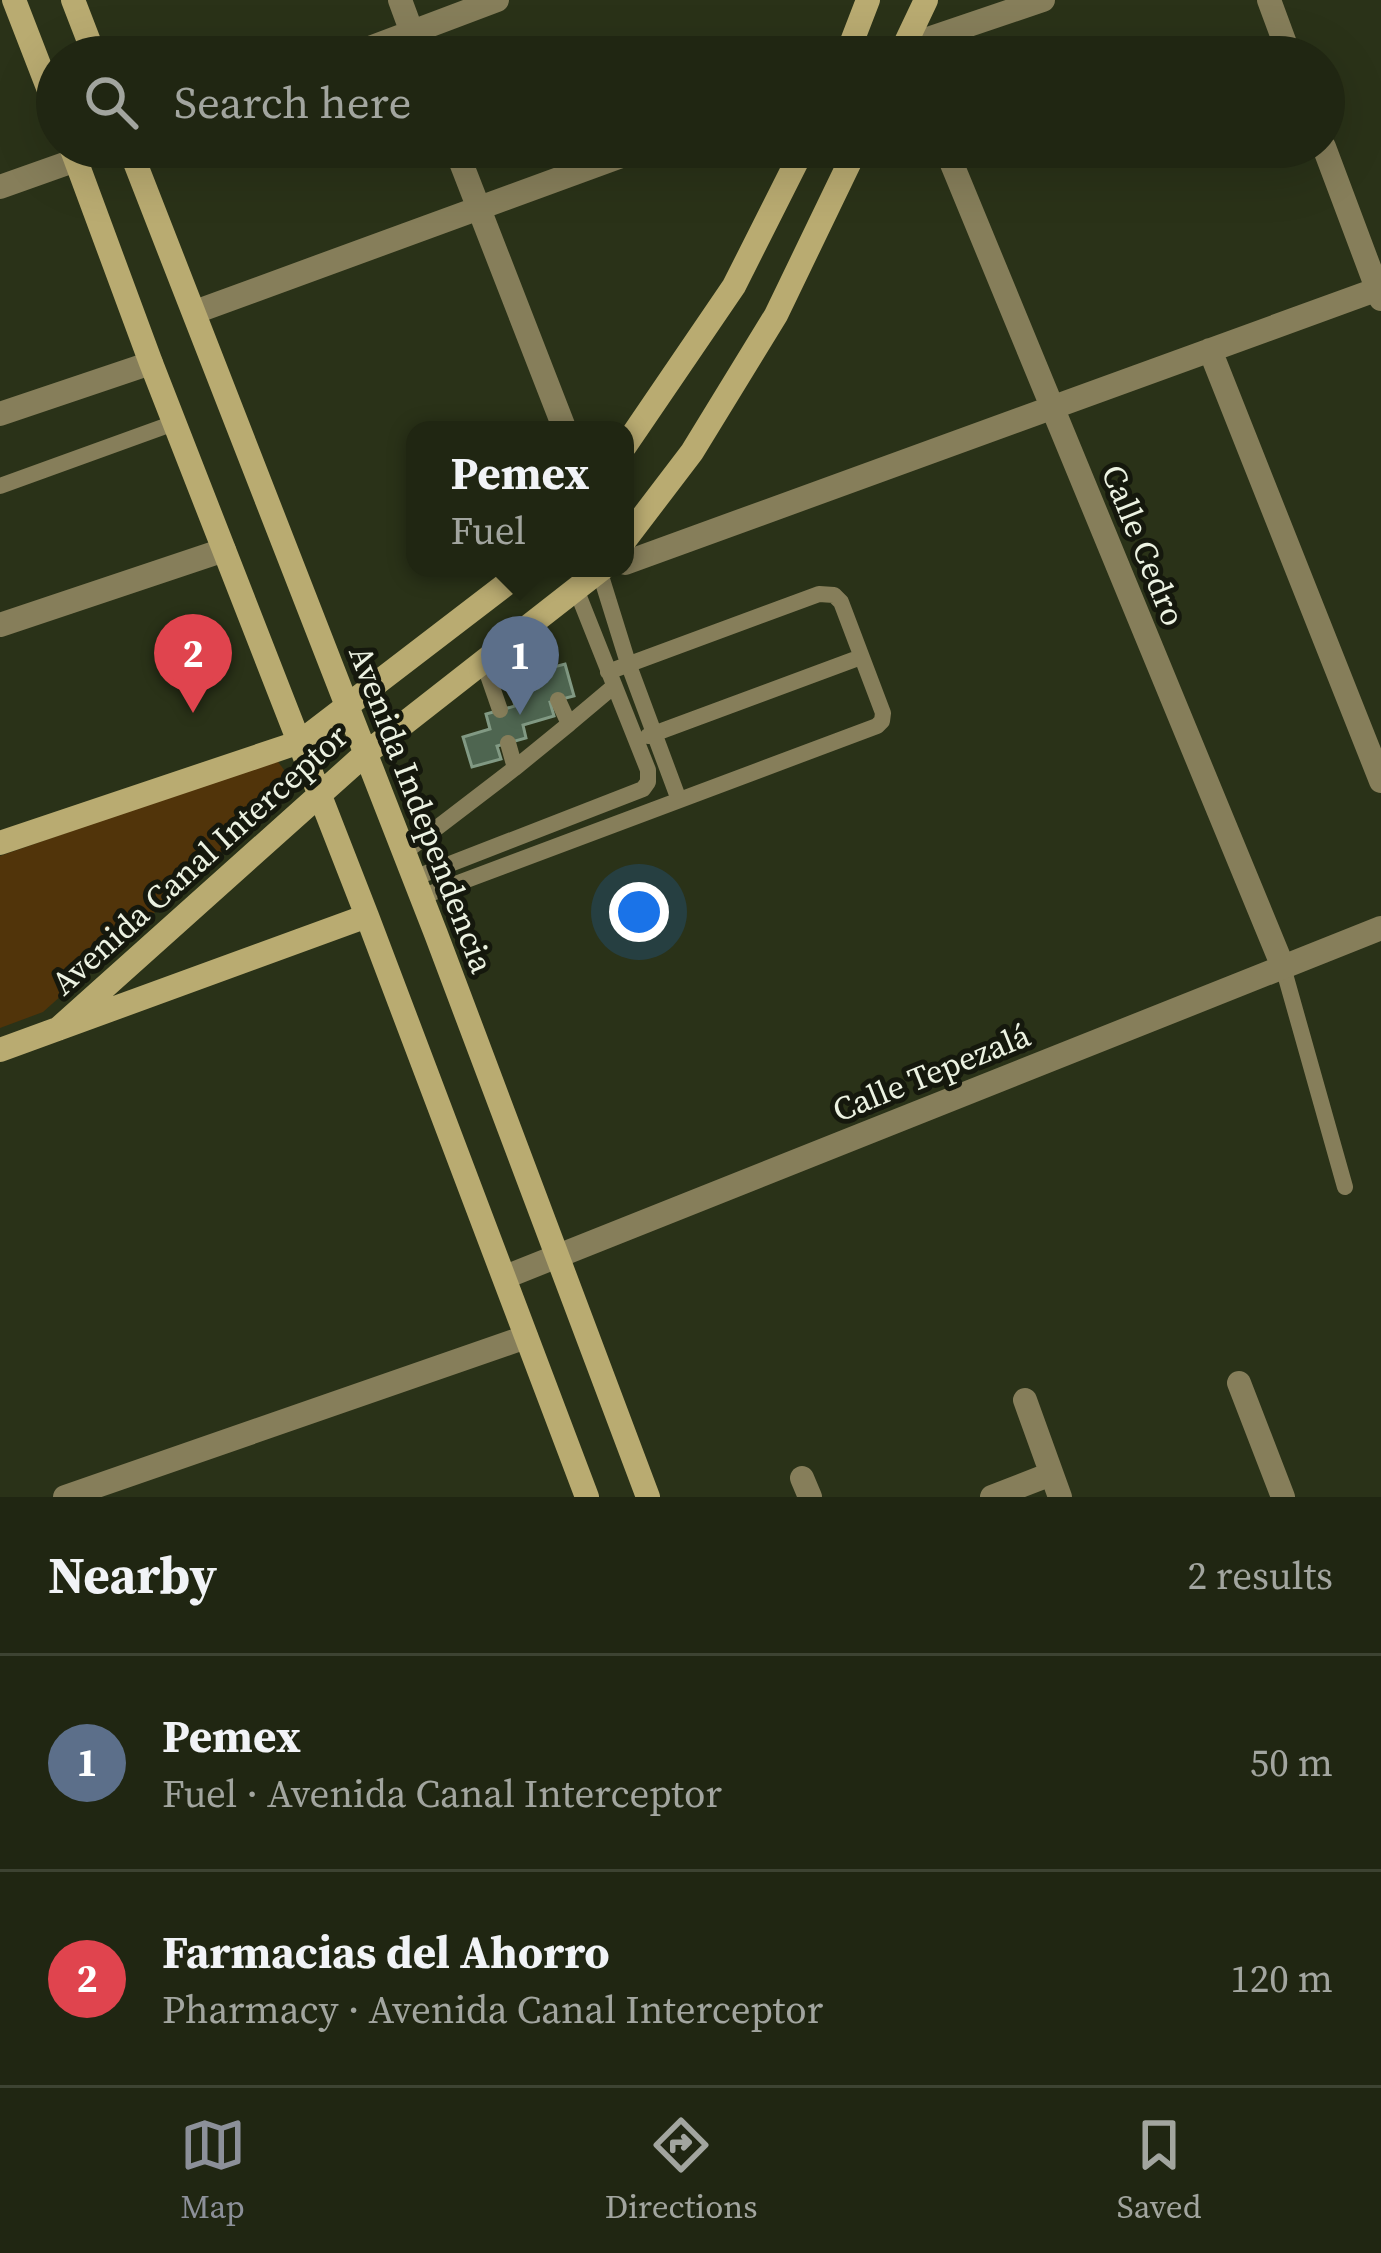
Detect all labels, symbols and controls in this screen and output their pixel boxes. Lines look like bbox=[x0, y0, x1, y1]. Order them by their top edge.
search box bbox=[36, 36, 1345, 168]
icon: search bbox=[78, 69, 144, 135]
text: Search here bbox=[174, 71, 411, 133]
popup bbox=[406, 421, 634, 577]
text: Pemex bbox=[451, 442, 589, 504]
street label: Calle Cedro bbox=[1091, 458, 1196, 632]
text: Fuel bbox=[451, 504, 526, 557]
pin: 2 bbox=[154, 614, 232, 713]
pin: 1 bbox=[481, 616, 559, 715]
street label: Avenida Independencia bbox=[338, 639, 505, 980]
street label: Avenida Canal Interceptor bbox=[41, 714, 357, 1005]
your location bbox=[609, 882, 669, 942]
street label: Calle Tepezalá bbox=[826, 1012, 1037, 1133]
text: Nearby bbox=[48, 1540, 217, 1610]
text: 2 results bbox=[1188, 1549, 1333, 1602]
text: Pemex bbox=[162, 1705, 301, 1767]
text: 1 bbox=[76, 1736, 98, 1789]
text: 50 m bbox=[1250, 1736, 1333, 1789]
text: Fuel · Avenida Canal Interceptor bbox=[162, 1767, 722, 1820]
text: Farmacias del Ahorro bbox=[162, 1921, 610, 1983]
text: 2 bbox=[76, 1952, 98, 2005]
text: 120 m bbox=[1230, 1952, 1333, 2005]
text: Pharmacy · Avenida Canal Interceptor bbox=[162, 1983, 823, 2036]
tab: Map bbox=[180, 2112, 246, 2229]
tab: Directions bbox=[605, 2112, 758, 2229]
tab: Saved bbox=[1117, 2112, 1201, 2229]

